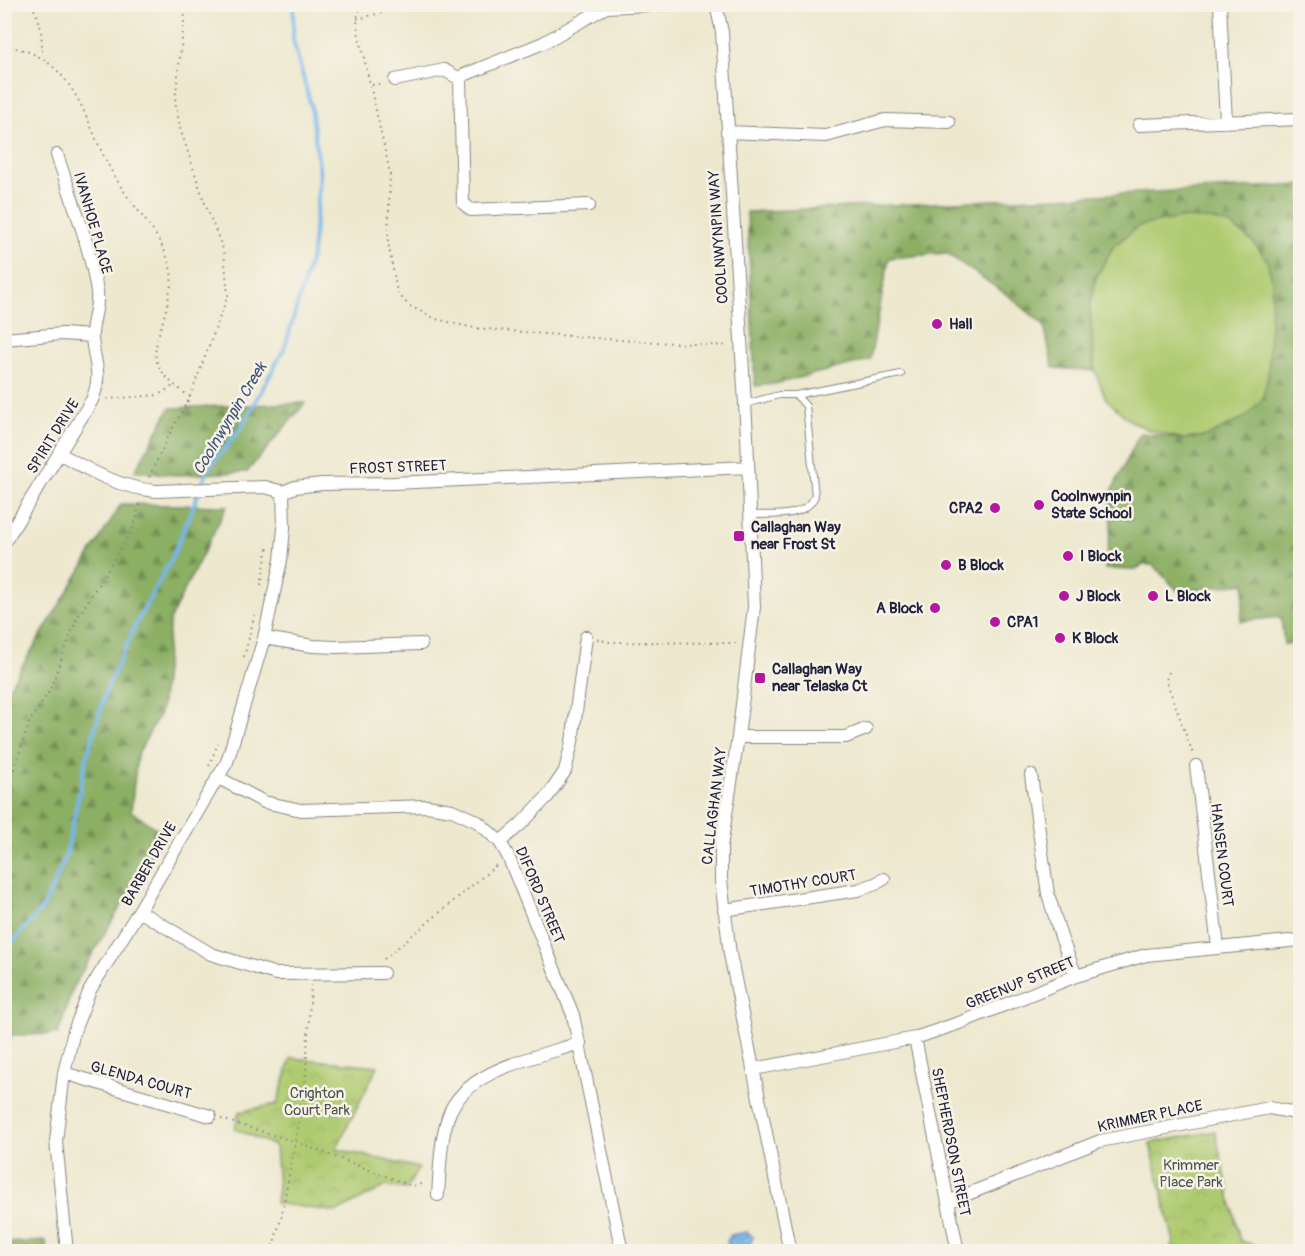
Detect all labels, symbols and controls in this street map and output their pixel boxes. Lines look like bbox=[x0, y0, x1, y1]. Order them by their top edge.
street label: COOLNWYNPIN WAY bbox=[704, 169, 733, 305]
street label: IVANHOE PLACE bbox=[69, 170, 116, 277]
place label: Hall bbox=[949, 315, 973, 334]
marker: Hall bbox=[930, 317, 944, 331]
water label: Coolnwynpin Creek bbox=[189, 358, 272, 478]
street label: SPIRIT DRIVE bbox=[23, 395, 84, 477]
street label: FROST STREET bbox=[349, 456, 447, 479]
place label: Coolnwynpin State School bbox=[1051, 487, 1132, 523]
marker: Coolnwynpin State School bbox=[1032, 498, 1046, 512]
place label: CPA2 bbox=[949, 499, 983, 518]
marker: CPA2 bbox=[988, 501, 1002, 515]
place label: Callaghan Way near Frost St bbox=[751, 518, 841, 554]
marker: Callaghan Way near Frost St bbox=[732, 529, 746, 543]
place label: I Block bbox=[1080, 547, 1122, 566]
marker: I Block bbox=[1061, 549, 1075, 563]
place label: B Block bbox=[958, 556, 1004, 575]
marker: B Block bbox=[939, 558, 953, 572]
place label: J Block bbox=[1076, 587, 1121, 606]
place label: L Block bbox=[1165, 587, 1211, 606]
marker: J Block bbox=[1057, 589, 1071, 603]
marker: L Block bbox=[1146, 589, 1160, 603]
place label: A Block bbox=[876, 599, 924, 618]
marker: A Block bbox=[928, 601, 942, 615]
place label: CPA1 bbox=[1007, 613, 1039, 632]
marker: CPA1 bbox=[988, 615, 1002, 629]
place label: K Block bbox=[1072, 629, 1119, 648]
marker: K Block bbox=[1053, 631, 1067, 645]
place label: Callaghan Way near Telaska Ct bbox=[772, 660, 868, 696]
marker: Callaghan Way near Telaska Ct bbox=[753, 671, 767, 685]
street label: CALLAGHAN WAY bbox=[698, 746, 731, 866]
street label: HANSEN COURT bbox=[1206, 802, 1237, 908]
street label: BARBER DRIVE bbox=[118, 819, 181, 910]
street label: DIFORD STREET bbox=[511, 844, 568, 946]
street label: TIMOTHY COURT bbox=[748, 866, 858, 901]
street label: GREENUP STREET bbox=[963, 953, 1077, 1014]
street label: GLENDA COURT bbox=[88, 1057, 194, 1104]
street label: SHEPHERDSON STREET bbox=[927, 1066, 974, 1218]
park label: Crighton Court Park bbox=[284, 1084, 351, 1120]
street label: KRIMMER PLACE bbox=[1096, 1096, 1205, 1137]
park label: Krimmer Place Park bbox=[1159, 1156, 1223, 1192]

